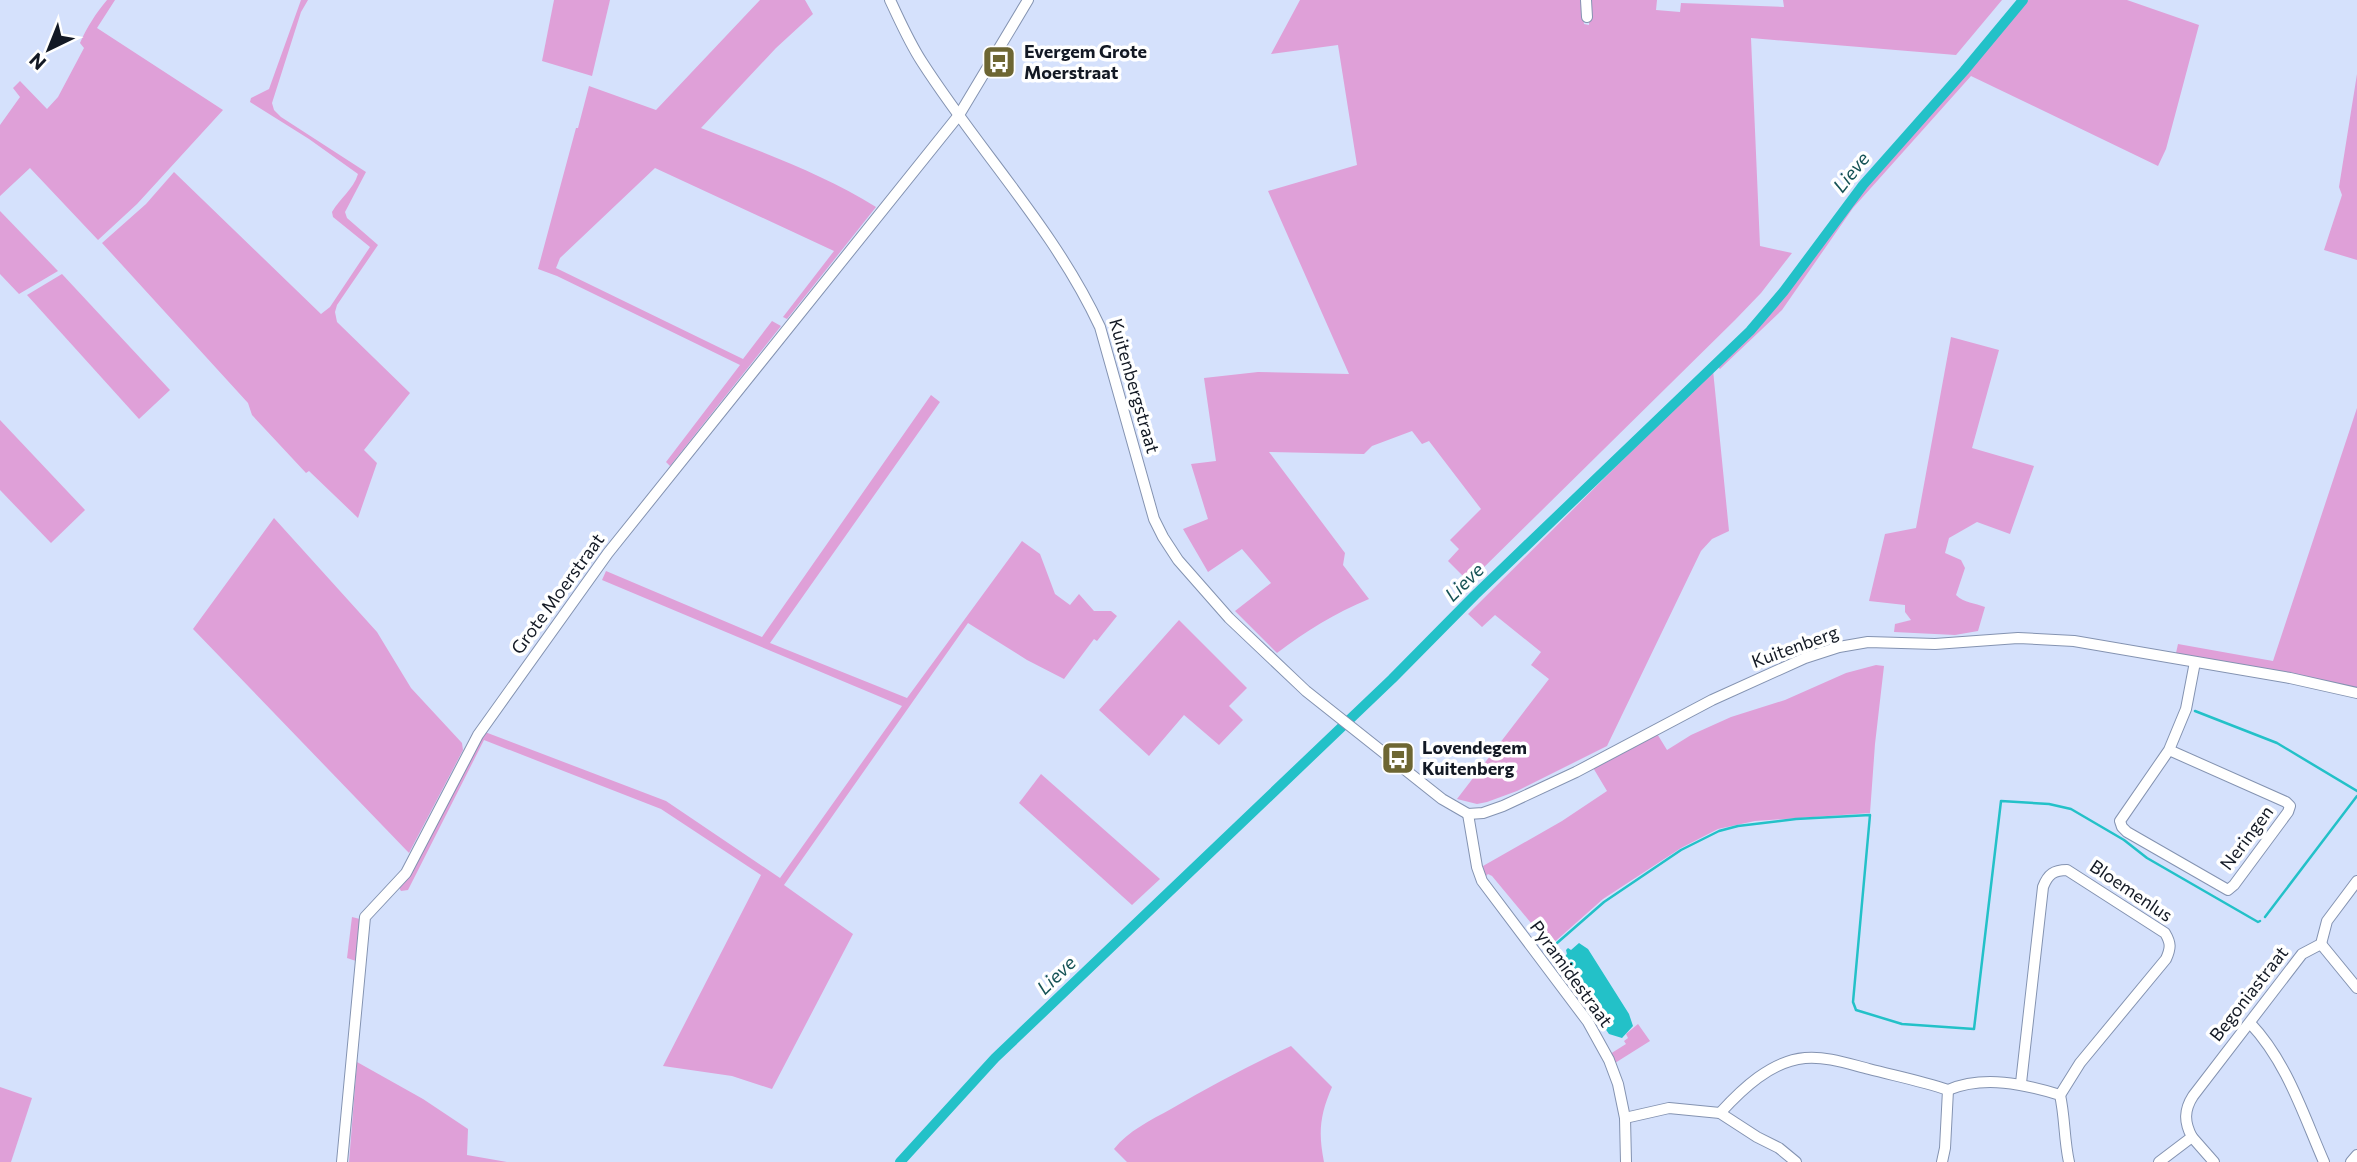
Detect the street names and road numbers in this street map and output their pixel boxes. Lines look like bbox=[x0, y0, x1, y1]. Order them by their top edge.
street label: Kuitenbergstraat bbox=[1105, 316, 1165, 456]
street label: Grote Moerstraat bbox=[506, 529, 608, 658]
street label: Kuitenberg bbox=[1748, 620, 1841, 672]
street label: Neringen bbox=[2215, 801, 2277, 874]
street label: Bloemenlus bbox=[2086, 855, 2177, 926]
street label: Pyramidestraat bbox=[1526, 916, 1618, 1031]
street label: Begoniastraat bbox=[2204, 941, 2292, 1045]

